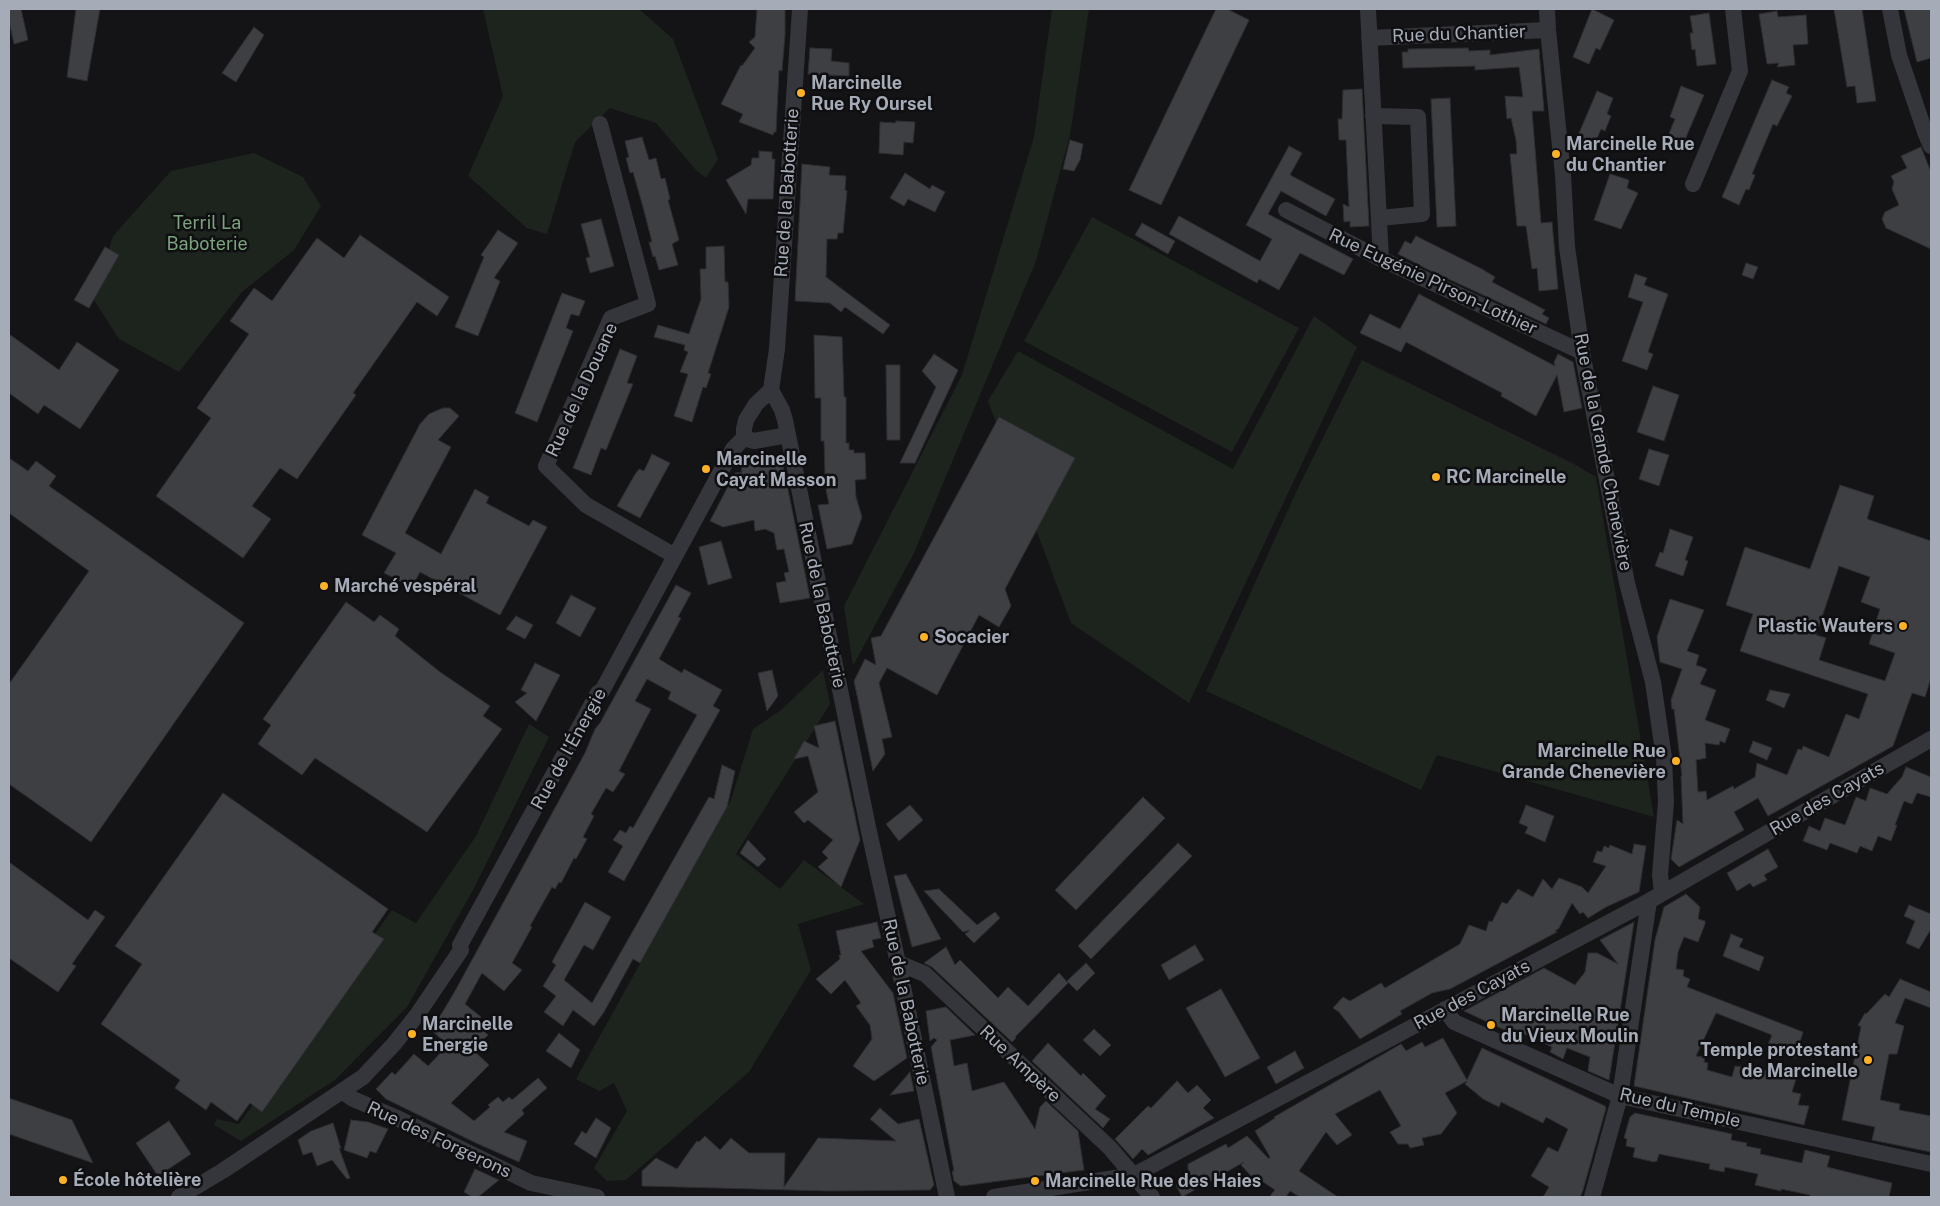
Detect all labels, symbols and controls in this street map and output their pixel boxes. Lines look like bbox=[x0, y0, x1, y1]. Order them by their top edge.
street label: Rue du Chantier bbox=[1392, 21, 1526, 47]
place label: Marcinelle Rue Ry Oursel bbox=[811, 72, 933, 115]
marker: Marcinelle Rue Ry Oursel bbox=[795, 87, 807, 99]
street label: Rue de la Babotterie bbox=[770, 108, 804, 278]
place label: Marcinelle Rue du Chantier bbox=[1566, 133, 1695, 176]
marker: Marcinelle Rue du Chantier bbox=[1550, 148, 1562, 160]
park label: Terril La Baboterie bbox=[166, 212, 248, 254]
street label: Rue Eugénie Pirson-Lothier bbox=[1325, 224, 1541, 340]
street label: Rue de la Douane bbox=[541, 319, 623, 461]
street label: Rue de la Grande Chenevière bbox=[1569, 331, 1637, 573]
place label: Marcinelle Cayat Masson bbox=[716, 448, 836, 490]
marker: Marcinelle Cayat Masson bbox=[700, 463, 712, 475]
place label: RC Marcinelle bbox=[1446, 466, 1566, 488]
marker: RC Marcinelle bbox=[1430, 471, 1442, 483]
street label: Rue de la Babotterie bbox=[794, 520, 850, 690]
place label: Marché vespéral bbox=[334, 575, 477, 597]
marker: Marché vespéral bbox=[318, 580, 330, 592]
place label: Plastic Wauters bbox=[1758, 615, 1893, 637]
marker: Plastic Wauters bbox=[1897, 620, 1909, 632]
place label: Socacier bbox=[934, 626, 1009, 648]
marker: Socacier bbox=[918, 631, 930, 643]
street label: Rue de l'Énergie bbox=[527, 684, 611, 814]
place label: Marcinelle Rue Grande Chenevière bbox=[1502, 740, 1666, 782]
marker: Marcinelle Rue Grande Chenevière bbox=[1670, 755, 1682, 767]
street label: Rue des Cayats bbox=[1766, 758, 1888, 840]
street label: Rue de la Babotterie bbox=[878, 917, 934, 1087]
street label: Rue des Cayats bbox=[1410, 955, 1534, 1035]
place label: Marcinelle Rue du Vieux Moulin bbox=[1501, 1004, 1639, 1046]
place label: Marcinelle Energie bbox=[422, 1013, 513, 1056]
marker: Marcinelle Rue du Vieux Moulin bbox=[1485, 1019, 1497, 1031]
street label: Rue Ampère bbox=[975, 1021, 1065, 1107]
marker: Marcinelle Energie bbox=[406, 1028, 418, 1040]
place label: Temple protestant de Marcinelle bbox=[1700, 1039, 1858, 1082]
marker: Temple protestant de Marcinelle bbox=[1862, 1054, 1874, 1066]
street label: Rue du Temple bbox=[1617, 1084, 1743, 1132]
street label: Rue des Forgerons bbox=[364, 1097, 514, 1183]
place label: École hôtelière bbox=[73, 1169, 201, 1191]
place label: Marcinelle Rue des Haies bbox=[1045, 1170, 1261, 1192]
marker: École hôtelière bbox=[57, 1174, 69, 1186]
marker: Marcinelle Rue des Haies bbox=[1029, 1175, 1041, 1187]

